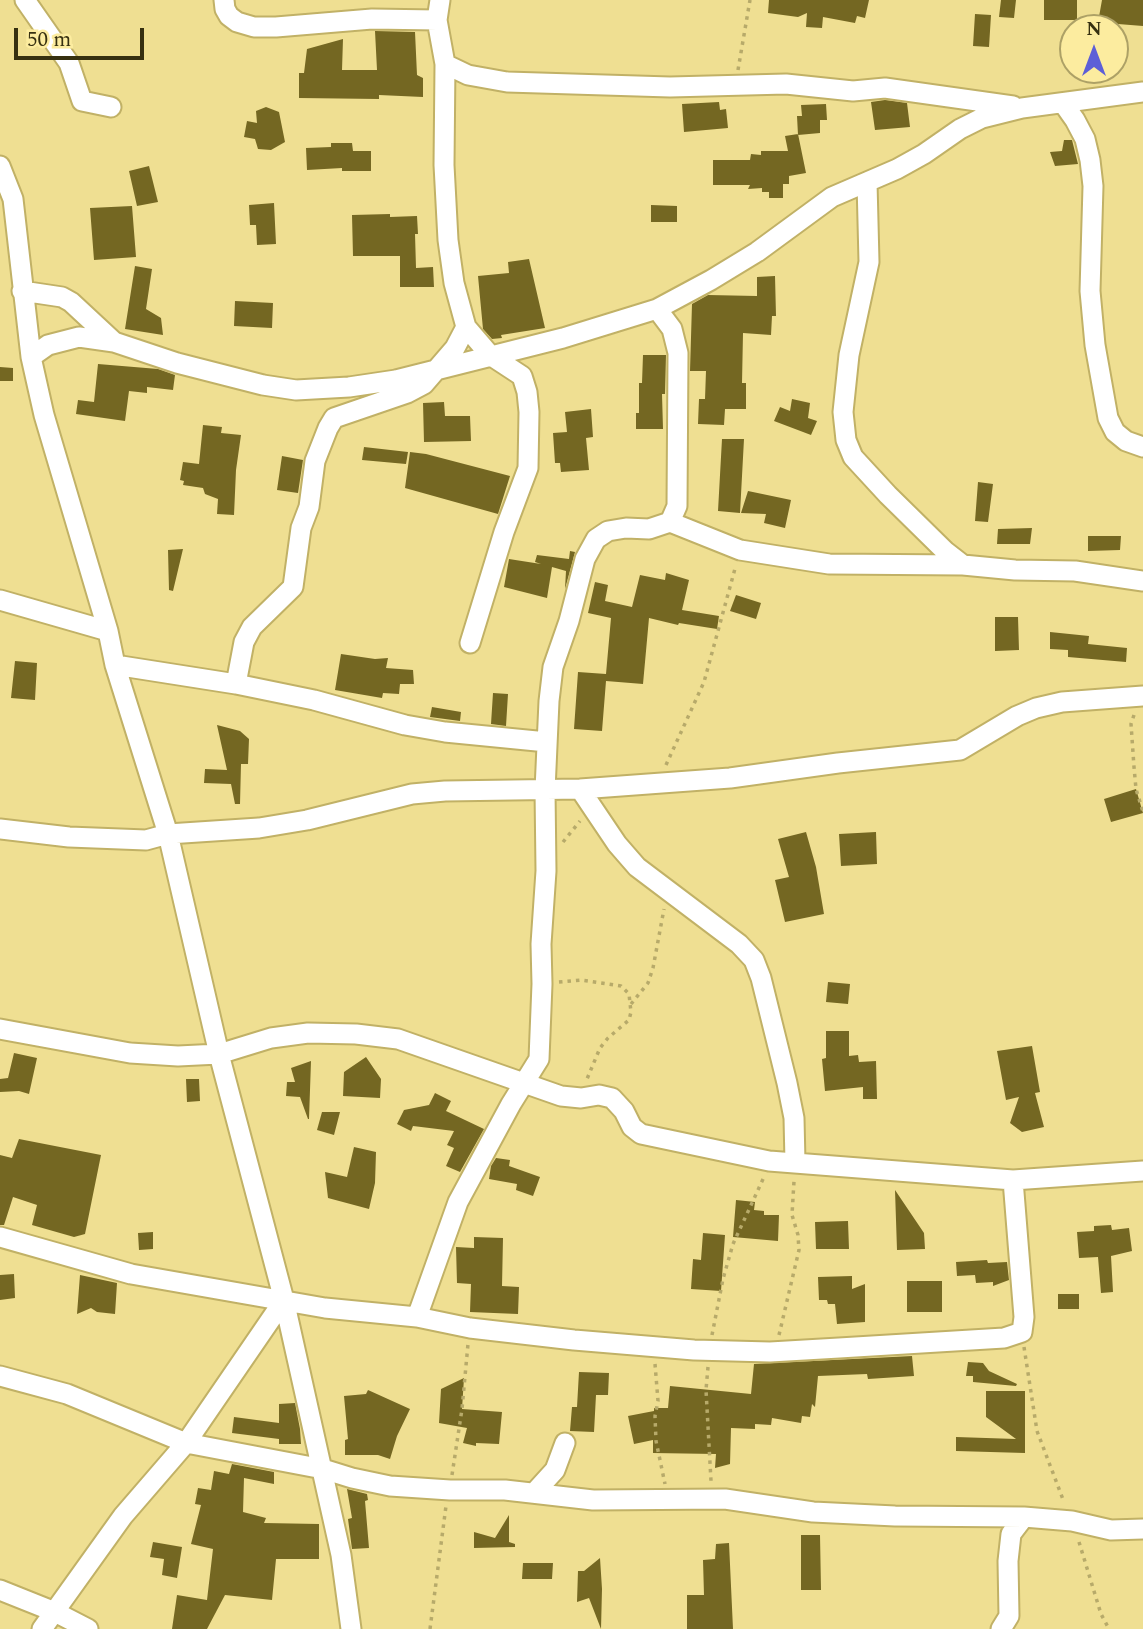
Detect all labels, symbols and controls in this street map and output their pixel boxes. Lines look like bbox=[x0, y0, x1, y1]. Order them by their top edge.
scale bar bbox=[18, 14, 147, 58]
north arrow bbox=[1059, 14, 1129, 84]
text: N bbox=[1086, 15, 1102, 44]
text: 50 m bbox=[27, 24, 71, 56]

